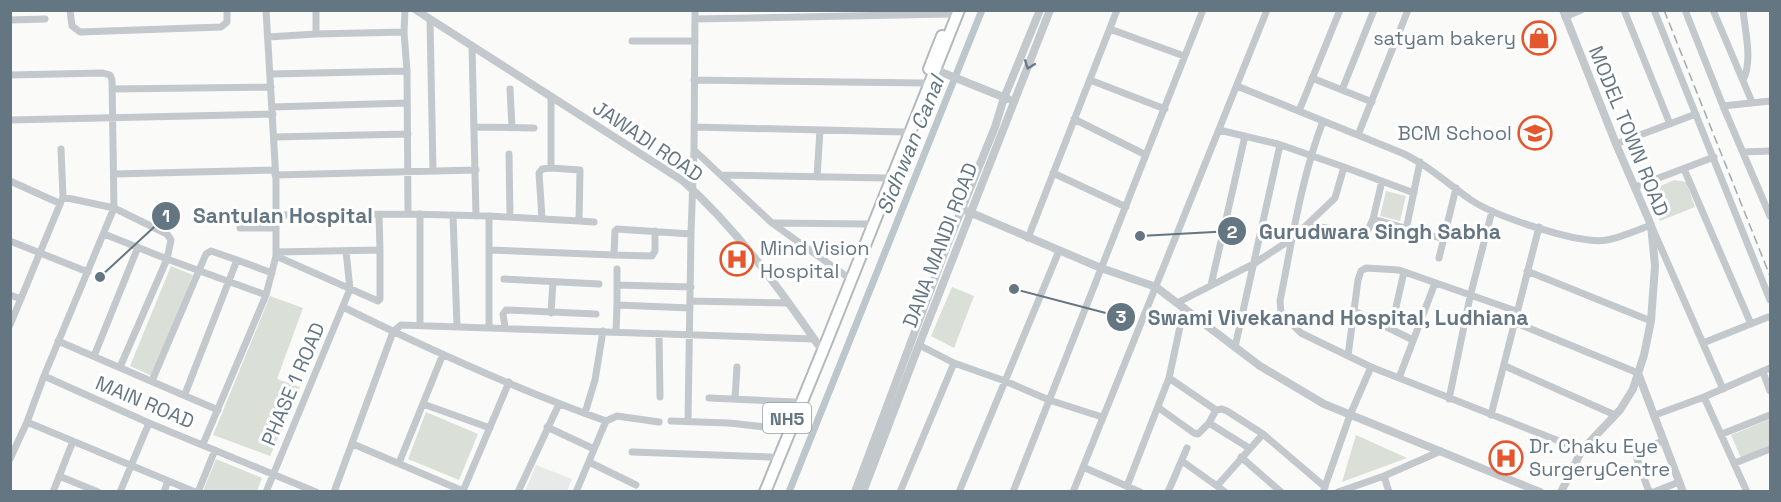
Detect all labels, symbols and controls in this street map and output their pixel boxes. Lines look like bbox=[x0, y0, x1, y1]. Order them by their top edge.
shop icon: satyam bakery bbox=[1521, 20, 1557, 56]
place label: satyam bakery bbox=[1373, 25, 1516, 51]
street label: MODEL TOWN ROAD bbox=[1583, 42, 1675, 220]
one-way arrow bbox=[1024, 59, 1036, 70]
water label: Sidhwan Canal bbox=[870, 69, 951, 218]
street label: JAWADI ROAD bbox=[588, 94, 708, 188]
school or university icon: BCM School bbox=[1517, 115, 1553, 151]
place label: BCM School bbox=[1397, 120, 1512, 146]
street label: DANA MANDI ROAD bbox=[897, 159, 983, 331]
callout: Santulan Hospital bbox=[151, 196, 385, 235]
text: Santulan Hospital bbox=[193, 202, 373, 229]
text: 1 bbox=[162, 204, 170, 227]
callout: Gurudwara Singh Sabha bbox=[1217, 212, 1513, 251]
text: Gurudwara Singh Sabha bbox=[1259, 218, 1501, 245]
text: 2 bbox=[1227, 220, 1238, 243]
place label: Mind Vision Hospital bbox=[760, 235, 870, 284]
hospital icon: Mind Vision Hospital bbox=[719, 241, 755, 277]
callout: Swami Vivekanand Hospital, Ludhiana bbox=[1106, 298, 1541, 337]
text: Swami Vivekanand Hospital, Ludhiana bbox=[1148, 304, 1528, 331]
text: 3 bbox=[1116, 305, 1127, 328]
street label: PHASE 1 ROAD bbox=[255, 318, 331, 450]
street label: MAIN ROAD bbox=[92, 370, 198, 434]
road number: NH5 bbox=[763, 403, 811, 433]
place label: Dr. Chaku Eye SurgeryCentre bbox=[1529, 433, 1670, 482]
hospital icon: Dr. Chaku Eye SurgeryCentre bbox=[1488, 440, 1524, 476]

